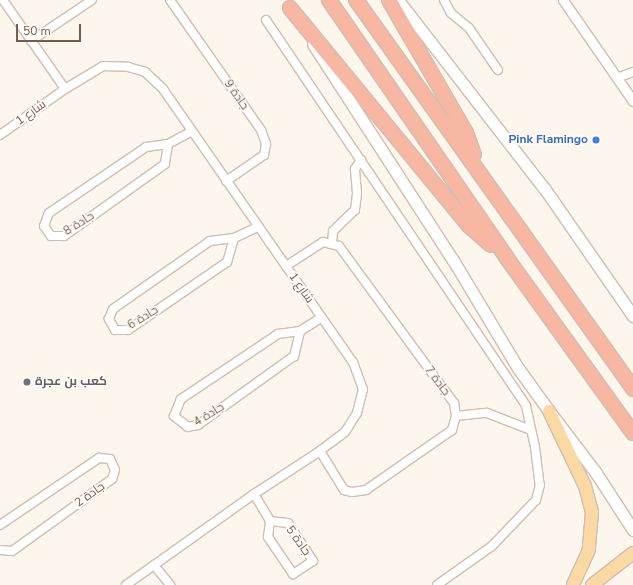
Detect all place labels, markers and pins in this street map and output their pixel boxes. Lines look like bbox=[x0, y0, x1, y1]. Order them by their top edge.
place label: Pink Flamingo bbox=[509, 133, 588, 147]
marker: Pink Flamingo bbox=[591, 135, 601, 145]
place label: كعب بن عجرة bbox=[35, 375, 107, 389]
marker: كعب بن عجرة bbox=[22, 377, 32, 387]

